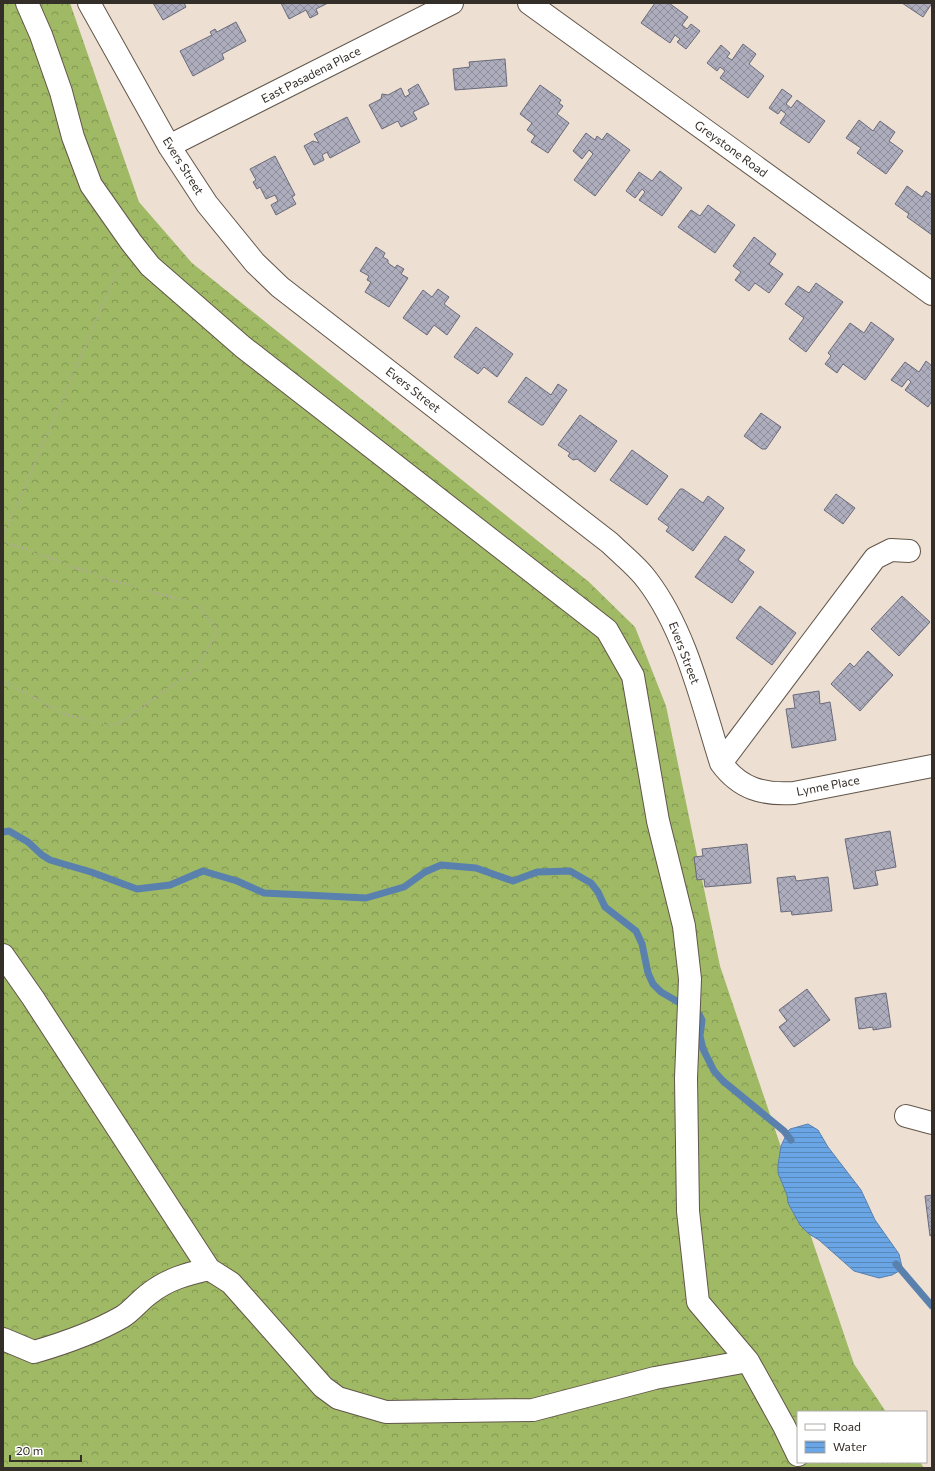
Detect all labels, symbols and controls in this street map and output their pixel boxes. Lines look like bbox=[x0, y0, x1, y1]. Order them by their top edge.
street label: East Pasadena Place bbox=[259, 43, 362, 105]
street label: Greystone Road bbox=[692, 117, 771, 179]
street label: Evers Street bbox=[161, 134, 207, 197]
street label: Evers Street bbox=[384, 364, 444, 415]
street label: Evers Street bbox=[667, 620, 703, 686]
street label: Lynne Place bbox=[795, 772, 861, 798]
legend bbox=[797, 1411, 927, 1463]
text: Road bbox=[833, 1419, 861, 1433]
scale bar bbox=[10, 1437, 81, 1463]
text: Water bbox=[833, 1439, 867, 1453]
text: 20 m bbox=[16, 1443, 43, 1457]

